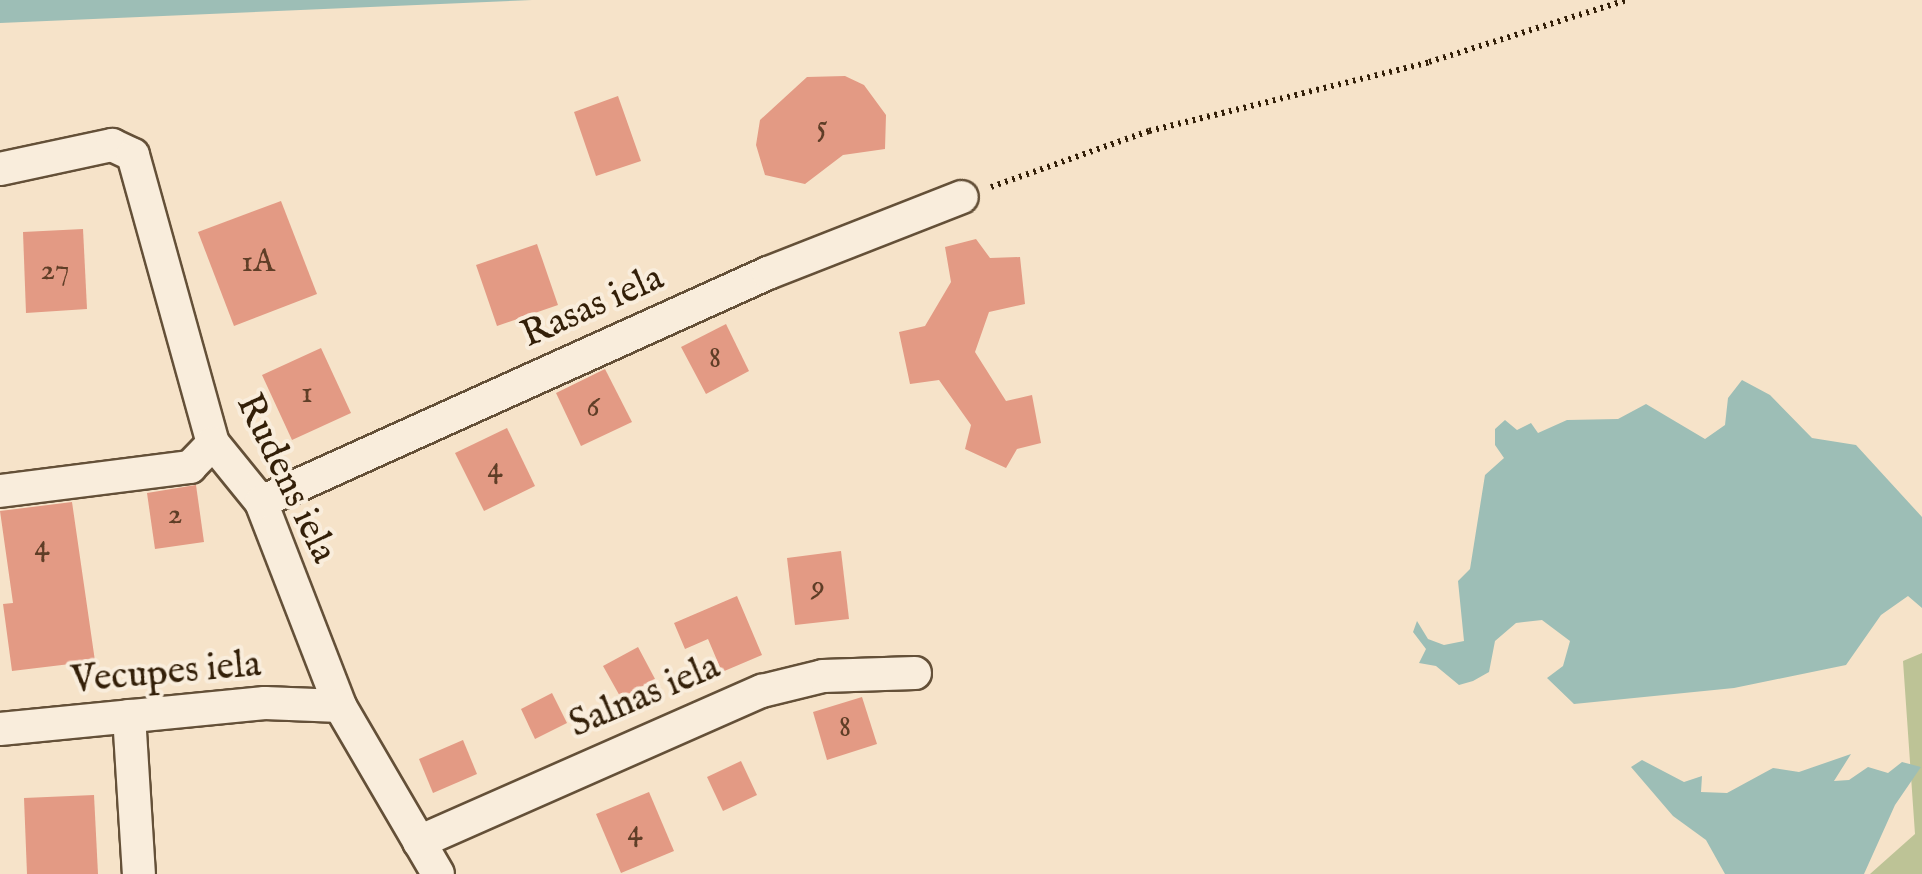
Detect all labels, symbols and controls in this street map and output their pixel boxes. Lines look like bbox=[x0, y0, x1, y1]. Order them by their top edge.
house number: 5 bbox=[816, 108, 828, 146]
house number: 1A bbox=[241, 244, 275, 282]
house number: 27 bbox=[40, 252, 70, 290]
street label: Rasas iela bbox=[515, 256, 671, 360]
house number: 8 bbox=[709, 340, 721, 378]
house number: 1 bbox=[301, 375, 313, 413]
street label: Rudens iela bbox=[225, 387, 345, 571]
house number: 6 bbox=[586, 389, 600, 427]
house number: 4 bbox=[487, 450, 503, 488]
house number: 2 bbox=[167, 496, 183, 534]
house number: 4 bbox=[34, 528, 50, 566]
house number: 9 bbox=[811, 569, 825, 607]
street label: Vecupes iela bbox=[69, 643, 263, 705]
street label: Salnas iela bbox=[563, 645, 727, 749]
house number: 8 bbox=[839, 709, 851, 747]
house number: 4 bbox=[627, 813, 643, 851]

